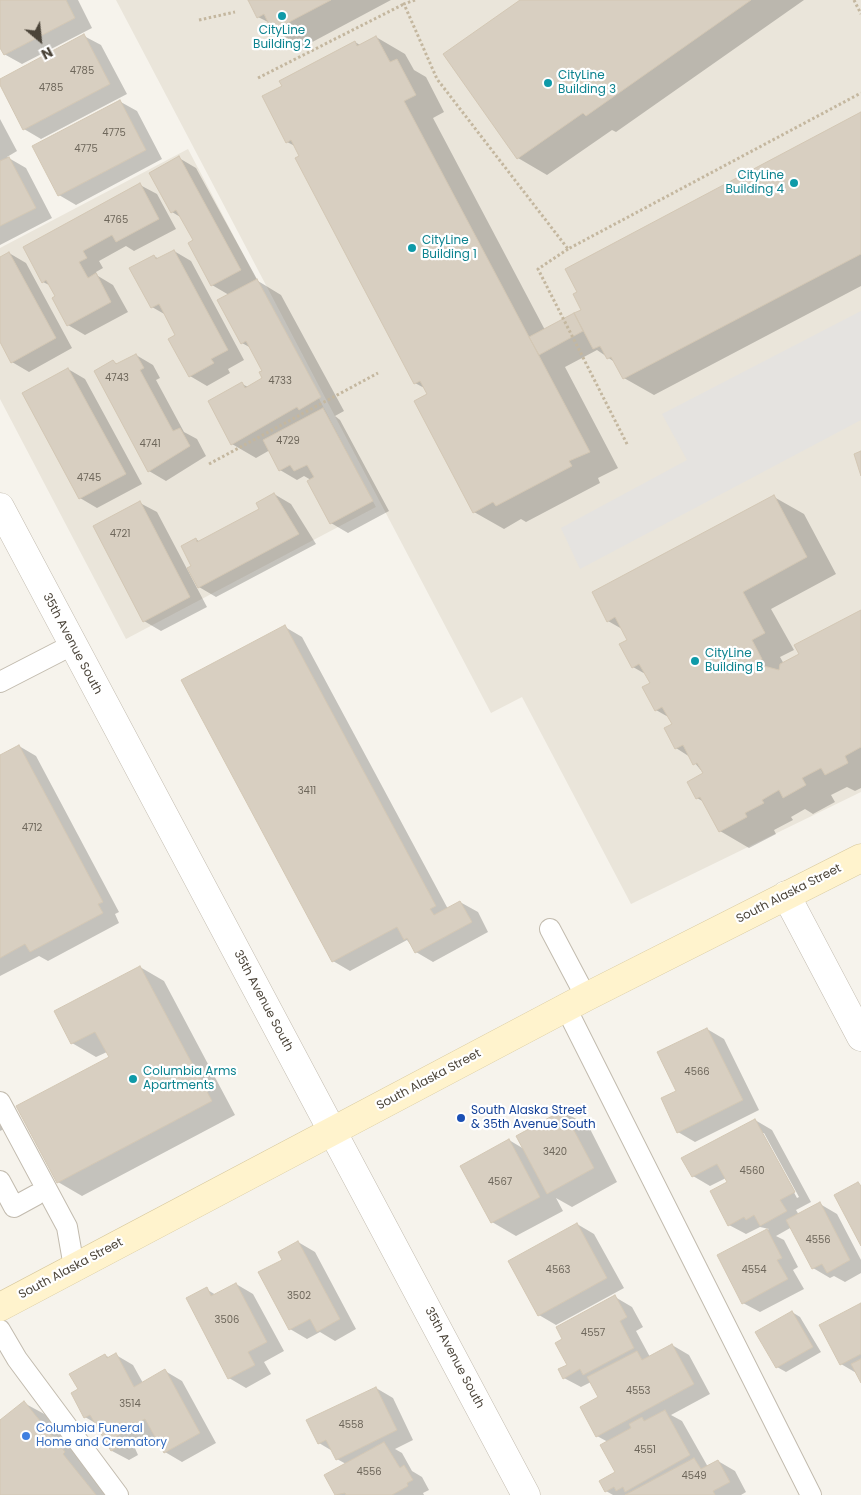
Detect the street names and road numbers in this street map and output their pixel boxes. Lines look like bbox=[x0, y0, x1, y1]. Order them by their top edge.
street label: 35th Avenue South bbox=[39, 591, 105, 697]
street label: South Alaska Street bbox=[734, 861, 844, 927]
street label: 35th Avenue South bbox=[230, 948, 296, 1054]
street label: South Alaska Street bbox=[375, 1046, 483, 1114]
street label: South Alaska Street bbox=[17, 1235, 125, 1303]
street label: 35th Avenue South bbox=[421, 1305, 487, 1411]

